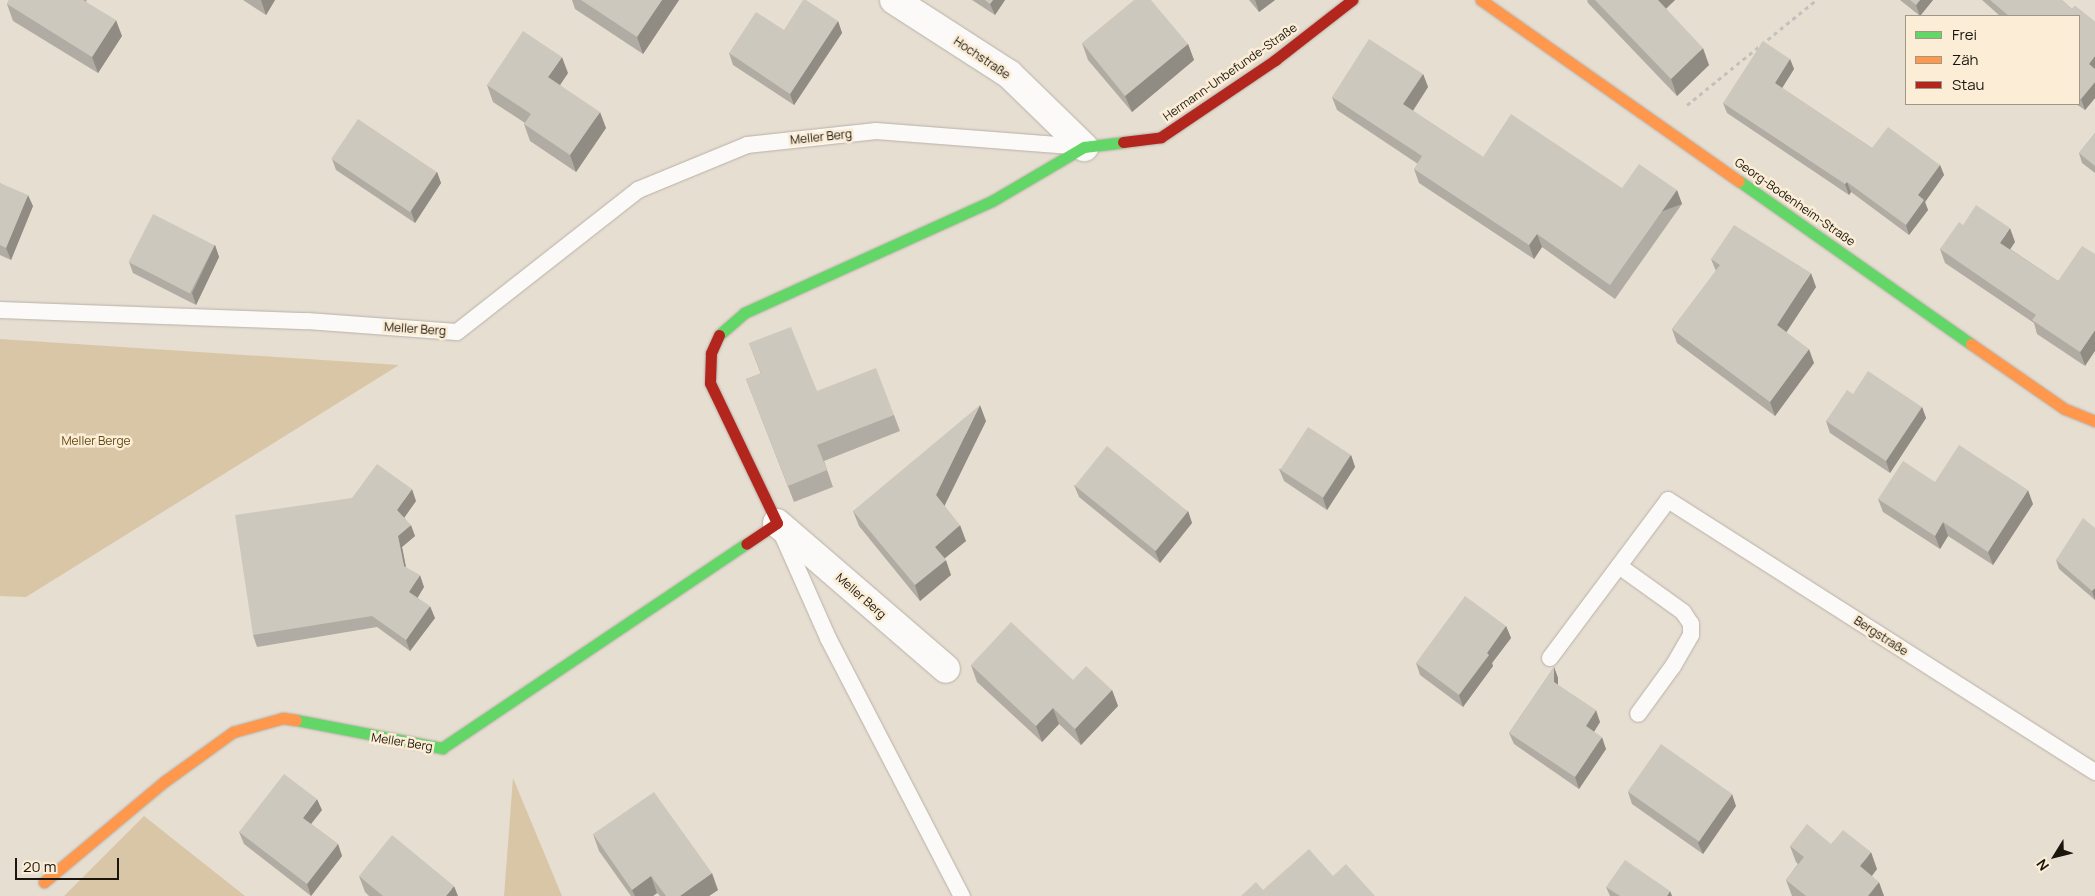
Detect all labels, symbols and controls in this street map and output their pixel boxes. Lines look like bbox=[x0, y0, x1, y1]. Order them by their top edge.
legend bbox=[1905, 15, 2080, 105]
street label: Hermann-Unbefunde-Straße bbox=[1160, 20, 1300, 124]
text: Frei bbox=[1952, 24, 1977, 45]
street label: Hochstraße bbox=[951, 34, 1013, 82]
text: Zäh bbox=[1952, 49, 1978, 70]
text: Stau bbox=[1952, 74, 1985, 95]
street label: Meller Berg bbox=[789, 127, 853, 147]
street label: Georg-Bodenheim-Straße bbox=[1732, 155, 1858, 249]
street label: Meller Berg bbox=[384, 320, 446, 338]
park label: Meller Berge bbox=[61, 434, 131, 448]
street label: Meller Berg bbox=[833, 570, 889, 622]
street label: Bergstraße bbox=[1851, 613, 1911, 659]
street label: Meller Berg bbox=[370, 730, 434, 754]
north arrow bbox=[2030, 831, 2080, 881]
scale bar bbox=[18, 848, 121, 880]
text: N bbox=[2032, 855, 2053, 875]
text: 20 m bbox=[23, 856, 56, 877]

